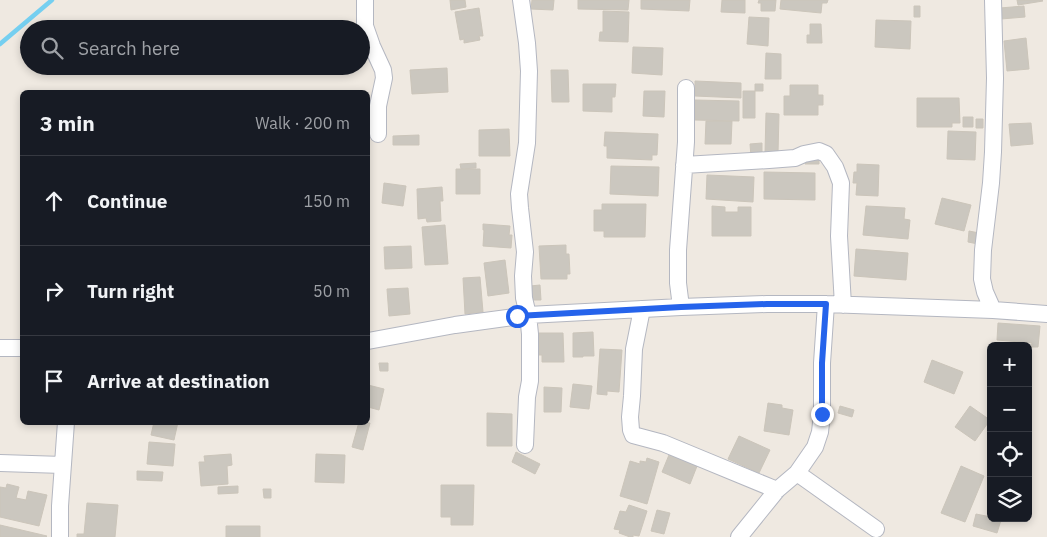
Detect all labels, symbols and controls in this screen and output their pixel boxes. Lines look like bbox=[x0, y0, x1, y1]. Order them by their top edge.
search box bbox=[20, 20, 370, 75]
icon: search bbox=[38, 34, 66, 62]
text: Search here bbox=[78, 36, 180, 60]
text: 3 min bbox=[40, 109, 95, 137]
text: Walk · 200 m bbox=[255, 113, 350, 133]
icon: ahead bbox=[40, 187, 68, 215]
text: Continue bbox=[87, 189, 167, 213]
text: 150 m bbox=[303, 191, 350, 211]
icon: right bbox=[40, 277, 68, 305]
text: Turn right bbox=[87, 279, 174, 303]
text: 50 m bbox=[313, 281, 350, 301]
route start bbox=[506, 305, 529, 328]
map controls bbox=[987, 342, 1032, 522]
button: + bbox=[987, 342, 1032, 387]
icon: arrive bbox=[40, 367, 68, 395]
text: Arrive at destination bbox=[87, 369, 270, 393]
button: − bbox=[987, 387, 1032, 432]
route end bbox=[811, 403, 834, 426]
button: locate bbox=[987, 432, 1032, 477]
button: layers bbox=[987, 477, 1032, 522]

